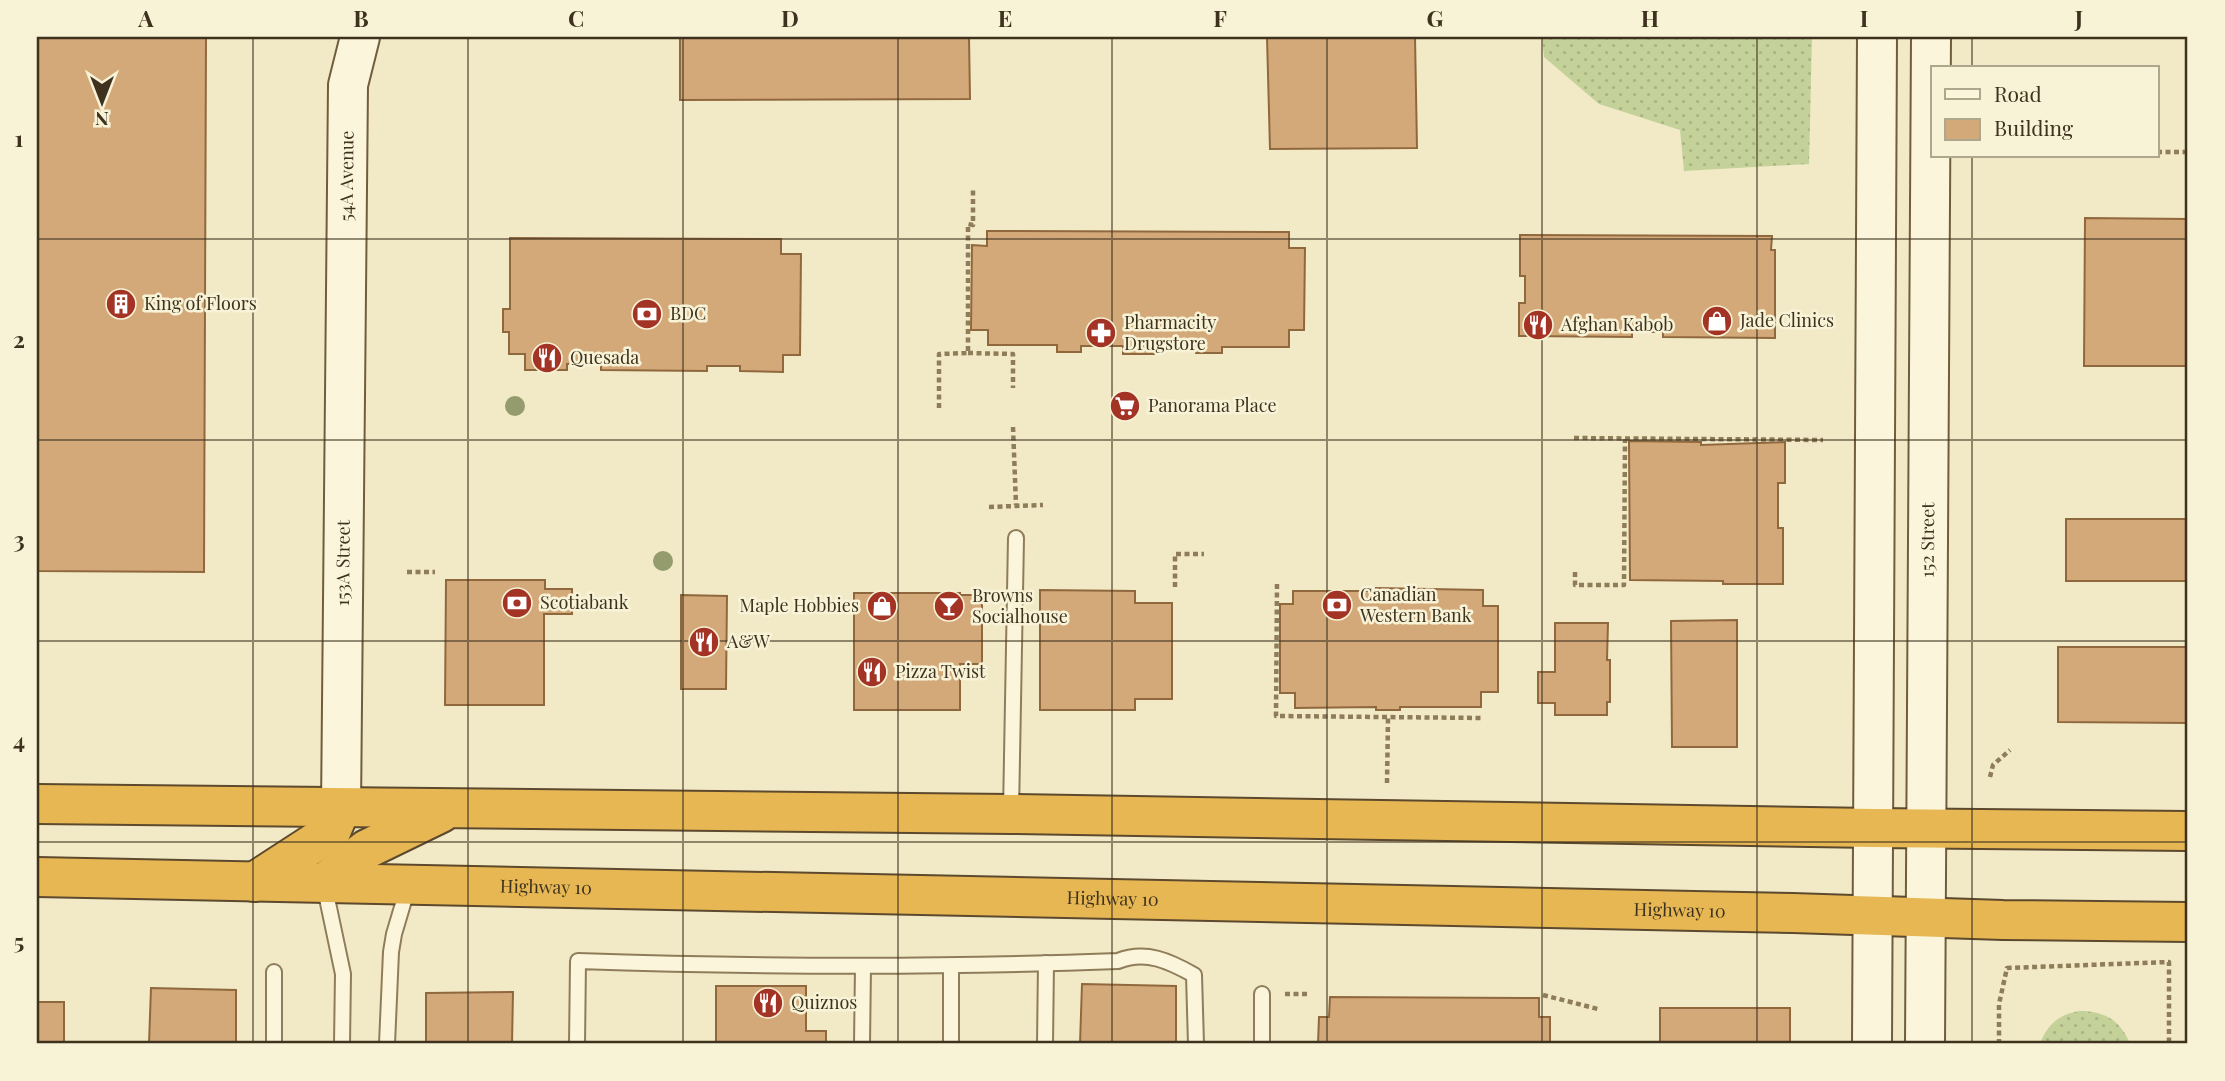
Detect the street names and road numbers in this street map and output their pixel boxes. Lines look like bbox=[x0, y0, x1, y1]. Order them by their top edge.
street label: 54A Avenue bbox=[334, 130, 359, 222]
street label: 152 Street bbox=[1915, 502, 1939, 578]
street label: 153A Street bbox=[330, 519, 355, 606]
street label: Highway 10 bbox=[500, 873, 592, 899]
street label: Highway 10 bbox=[1067, 885, 1159, 911]
street label: Highway 10 bbox=[1633, 897, 1726, 923]

